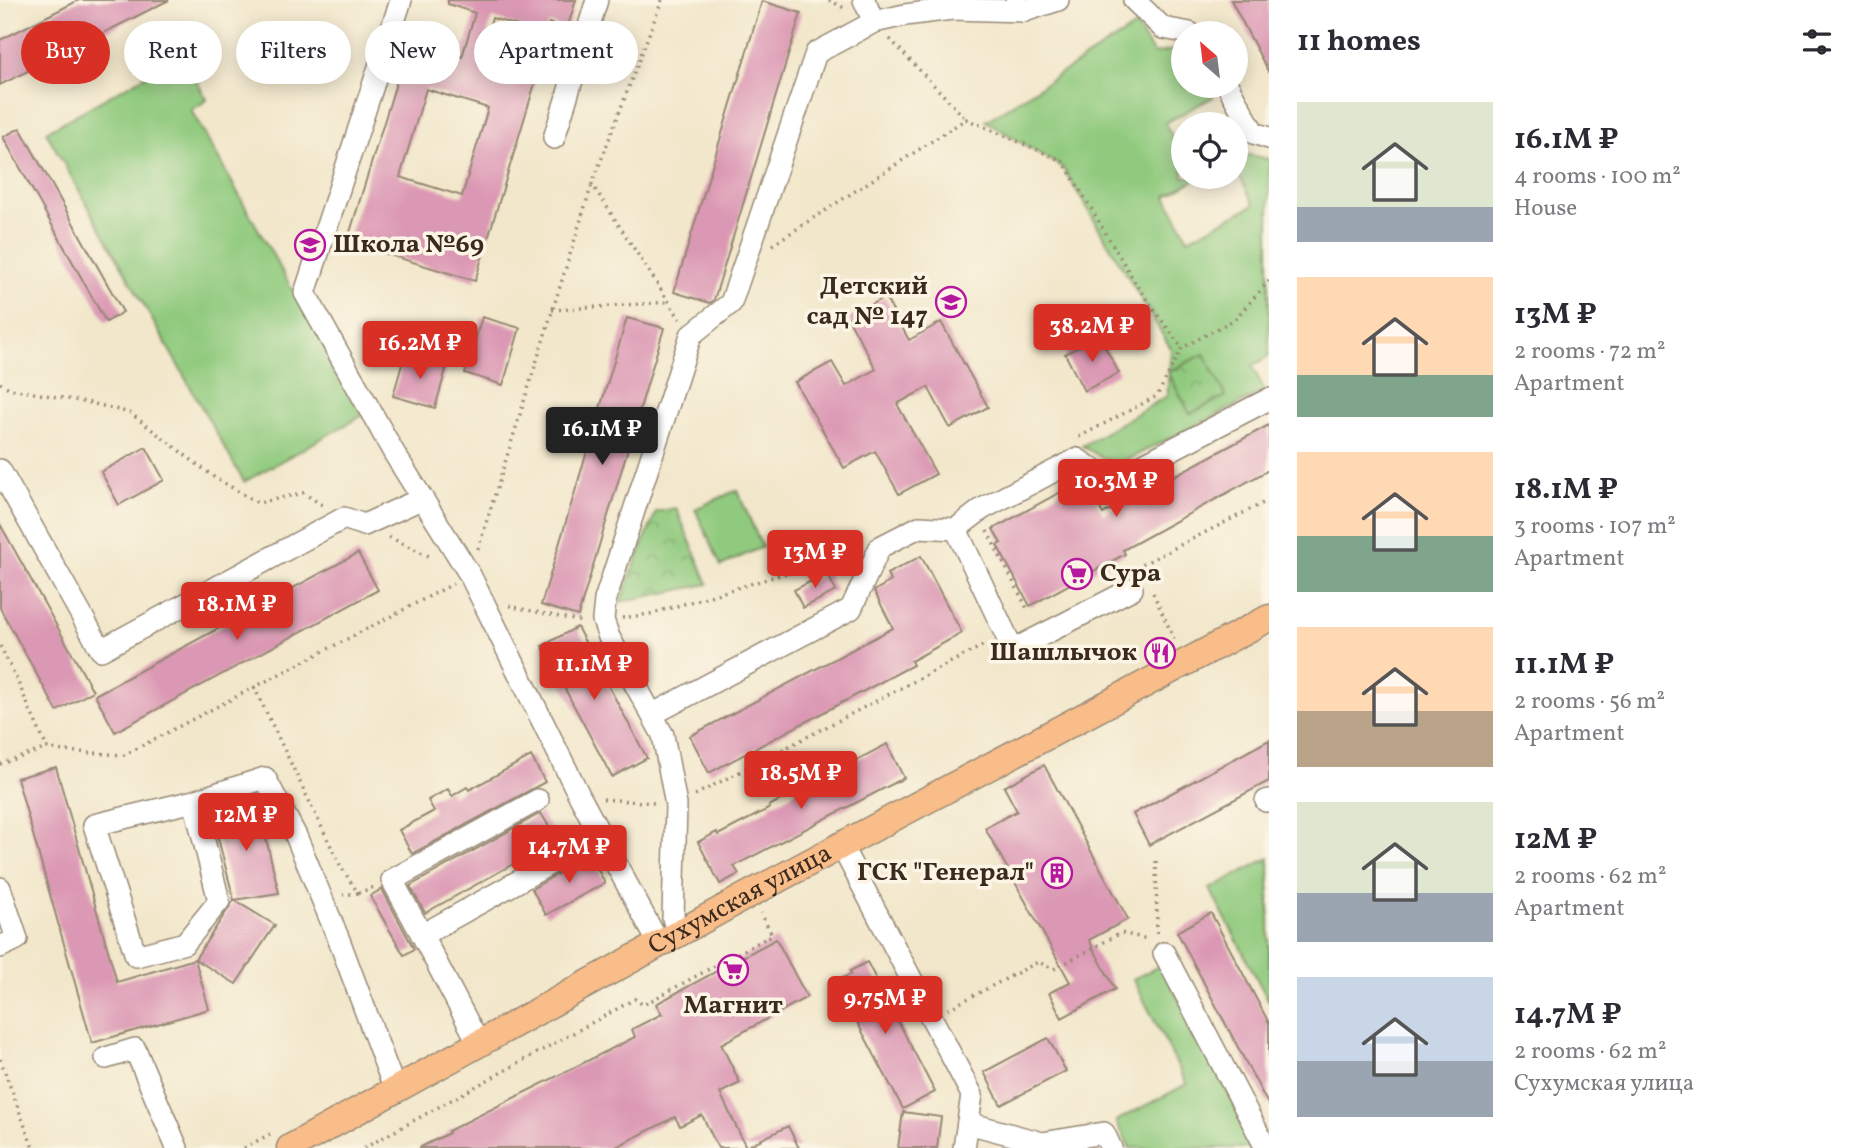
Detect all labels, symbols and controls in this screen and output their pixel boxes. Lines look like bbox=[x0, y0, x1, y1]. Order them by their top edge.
chip: Buy bbox=[21, 21, 110, 84]
chip: Rent bbox=[124, 21, 222, 84]
chip: Filters bbox=[236, 21, 351, 84]
chip: New bbox=[365, 21, 460, 84]
chip: Apartment bbox=[474, 21, 638, 84]
north arrow bbox=[1171, 21, 1248, 98]
map controls bbox=[1171, 21, 1248, 189]
text: 11 homes bbox=[1297, 21, 1421, 63]
icon: filters bbox=[1798, 23, 1836, 61]
button: locate bbox=[1171, 112, 1248, 189]
text: 16.1M ₽ bbox=[1514, 119, 1619, 161]
icon: home bbox=[1353, 130, 1437, 214]
text: 4 rooms · 100 m² bbox=[1514, 161, 1681, 193]
text: House bbox=[1514, 193, 1577, 225]
place label: Школа №69 bbox=[333, 227, 484, 263]
school or university icon: Школа №69 bbox=[293, 228, 327, 262]
place label: Детский сад № 147 bbox=[806, 269, 928, 335]
school or university icon: Детский сад № 147 bbox=[934, 285, 968, 319]
text: 13M ₽ bbox=[1514, 294, 1597, 336]
pin: 38.2M ₽ bbox=[1027, 304, 1157, 364]
icon: home bbox=[1353, 305, 1437, 389]
text: 38.2M ₽ bbox=[1050, 311, 1135, 343]
pin: 16.2M ₽ bbox=[355, 322, 485, 381]
text: 16.2M ₽ bbox=[379, 328, 461, 360]
text: 2 rooms · 72 m² bbox=[1514, 336, 1665, 368]
text: Apartment bbox=[1514, 368, 1625, 400]
pin: 16.1M ₽ bbox=[537, 407, 667, 467]
text: 16.1M ₽ bbox=[562, 414, 642, 446]
pin: 10.3M ₽ bbox=[1051, 460, 1181, 519]
text: 10.3M ₽ bbox=[1074, 466, 1158, 498]
text: 18.1M ₽ bbox=[1514, 469, 1618, 511]
icon: home bbox=[1353, 480, 1437, 564]
text: 3 rooms · 107 m² bbox=[1514, 511, 1676, 543]
pin: 13M ₽ bbox=[766, 530, 864, 590]
text: 13M ₽ bbox=[783, 537, 847, 569]
text: Apartment bbox=[1514, 543, 1625, 575]
place label: Сура bbox=[1100, 556, 1161, 592]
supermarket icon: Сура bbox=[1060, 557, 1094, 591]
pin: 18.1M ₽ bbox=[172, 582, 302, 642]
text: 18.1M ₽ bbox=[197, 589, 277, 621]
place label: Шашлычок bbox=[990, 635, 1137, 671]
restaurant icon: Шашлычок bbox=[1143, 636, 1177, 670]
pin: 11.1M ₽ bbox=[529, 642, 659, 702]
text: 11.1M ₽ bbox=[1514, 644, 1614, 686]
text: 11.1M ₽ bbox=[556, 649, 632, 681]
icon: home bbox=[1353, 655, 1437, 739]
text: 2 rooms · 56 m² bbox=[1514, 686, 1665, 718]
text: Apartment bbox=[1514, 718, 1625, 750]
pin: 18.5M ₽ bbox=[736, 752, 866, 811]
text: 18.5M ₽ bbox=[760, 758, 842, 790]
pin: 12M ₽ bbox=[197, 794, 295, 853]
text: 12M ₽ bbox=[214, 800, 278, 832]
text: 12M ₽ bbox=[1514, 819, 1597, 861]
pin: 14.7M ₽ bbox=[504, 826, 634, 885]
icon: home bbox=[1353, 830, 1437, 914]
text: 14.7M ₽ bbox=[528, 832, 610, 864]
street label: Сухумская улица bbox=[642, 836, 838, 964]
place label: ГСК "Генерал" bbox=[857, 855, 1034, 891]
building icon: ГСК "Генерал" bbox=[1040, 856, 1074, 890]
text: 2 rooms · 62 m² bbox=[1514, 861, 1666, 893]
text: Apartment bbox=[1514, 893, 1625, 925]
supermarket icon: Магнит bbox=[716, 953, 750, 987]
pin: 9.75M ₽ bbox=[820, 976, 950, 1036]
text: 9.75M ₽ bbox=[843, 983, 927, 1015]
place label: Магнит bbox=[683, 988, 783, 1024]
text: 14.7M ₽ bbox=[1514, 994, 1622, 1036]
icon: home bbox=[1353, 1005, 1437, 1089]
text: 2 rooms · 62 m² bbox=[1514, 1036, 1666, 1068]
text: Сухумская улица bbox=[1514, 1068, 1694, 1100]

